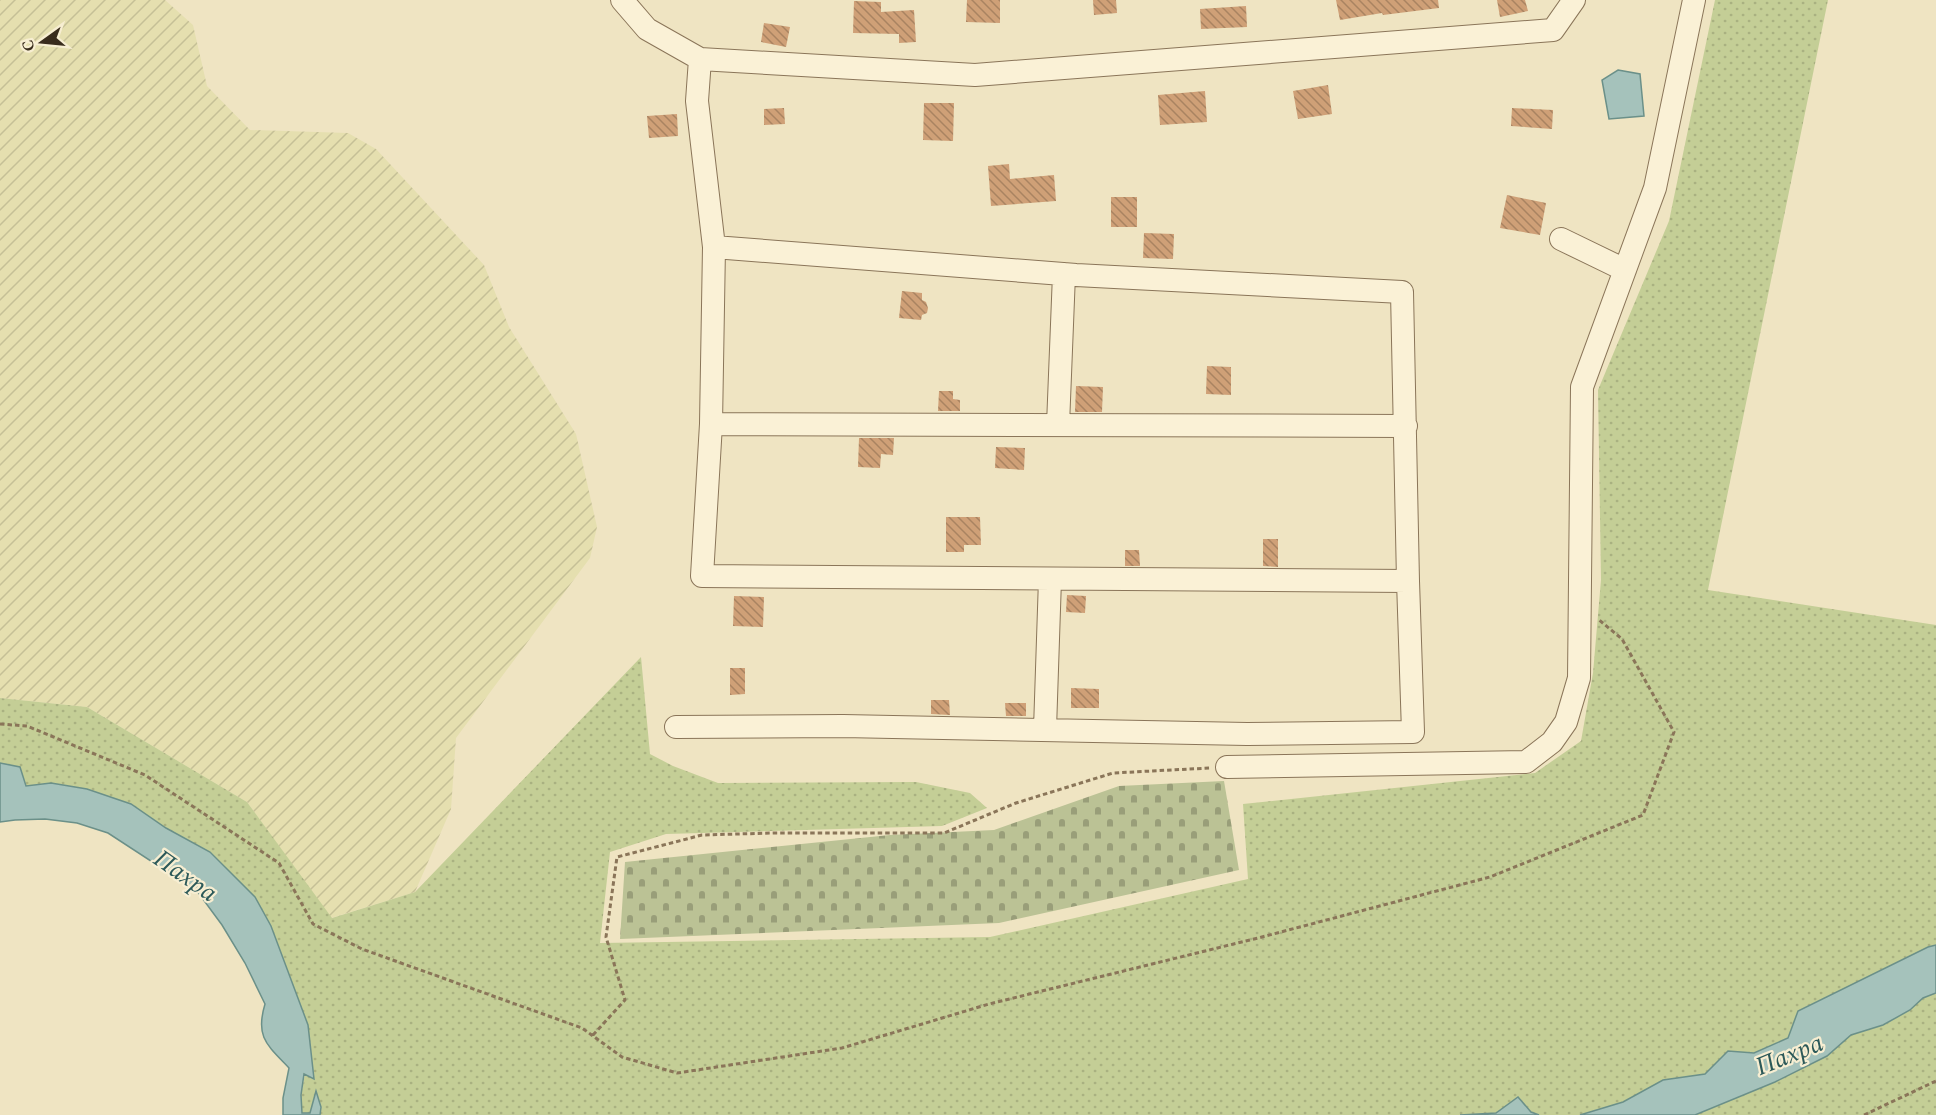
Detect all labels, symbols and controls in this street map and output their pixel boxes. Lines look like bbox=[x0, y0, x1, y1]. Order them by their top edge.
north arrow bbox=[12, 12, 72, 72]
text: С bbox=[15, 37, 42, 54]
water label: Пахра bbox=[145, 839, 226, 912]
water label: Пахра bbox=[1749, 1023, 1830, 1087]

